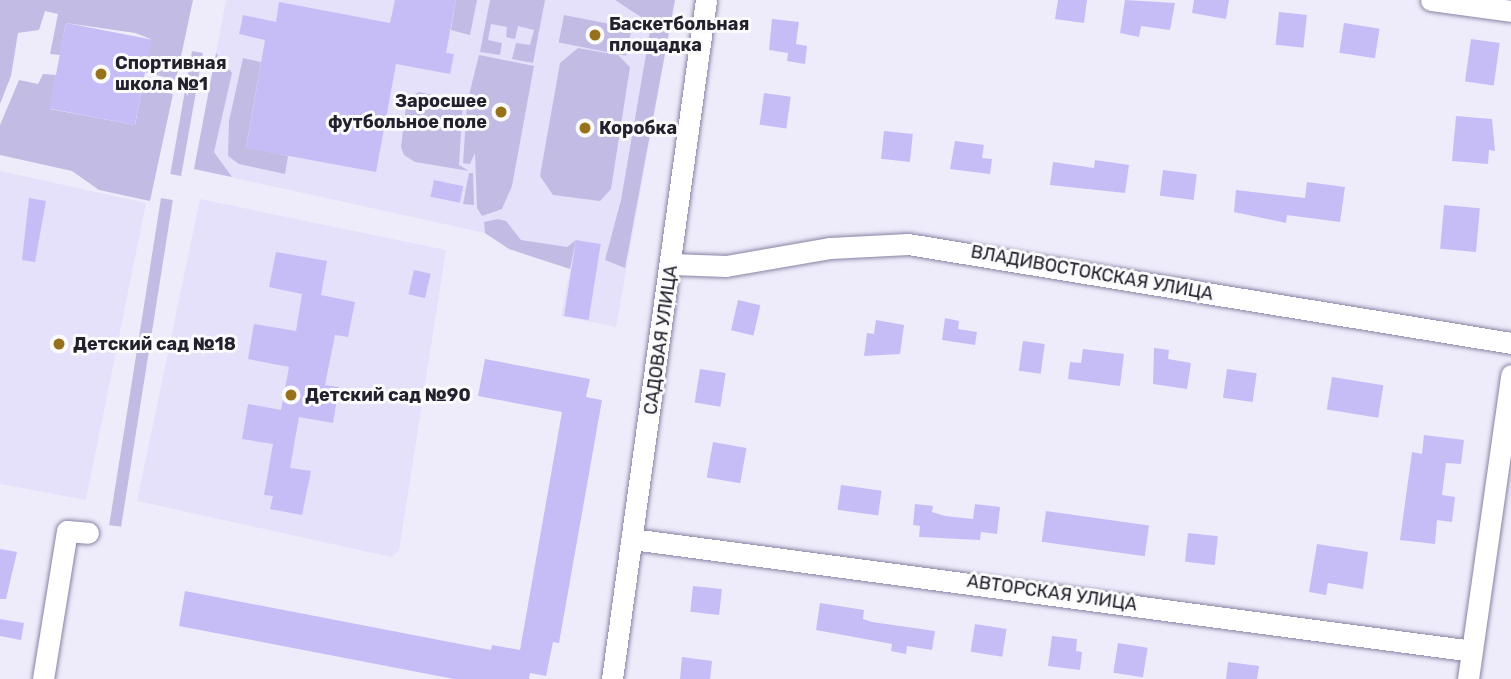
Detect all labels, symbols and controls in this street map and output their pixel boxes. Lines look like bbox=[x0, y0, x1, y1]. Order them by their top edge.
place label: Баскетбольная площадка bbox=[609, 14, 749, 56]
marker: Баскетбольная площадка bbox=[587, 27, 603, 43]
place label: Спортивная школа №1 bbox=[115, 53, 227, 96]
marker: Спортивная школа №1 bbox=[93, 66, 109, 82]
place label: Заросшее футбольное поле bbox=[328, 91, 487, 134]
marker: Заросшее футбольное поле bbox=[493, 104, 509, 120]
place label: Коробка bbox=[599, 117, 677, 139]
marker: Коробка bbox=[577, 120, 593, 136]
street label: ВЛАДИВОСТОКСКАЯ УЛИЦА bbox=[969, 241, 1215, 305]
street label: САДОВАЯ УЛИЦА bbox=[640, 264, 682, 416]
place label: Детский сад №18 bbox=[73, 333, 236, 355]
marker: Детский сад №18 bbox=[51, 336, 67, 352]
place label: Детский сад №90 bbox=[305, 384, 471, 406]
marker: Детский сад №90 bbox=[283, 387, 299, 403]
street label: АВТОРСКАЯ УЛИЦА bbox=[966, 570, 1138, 616]

